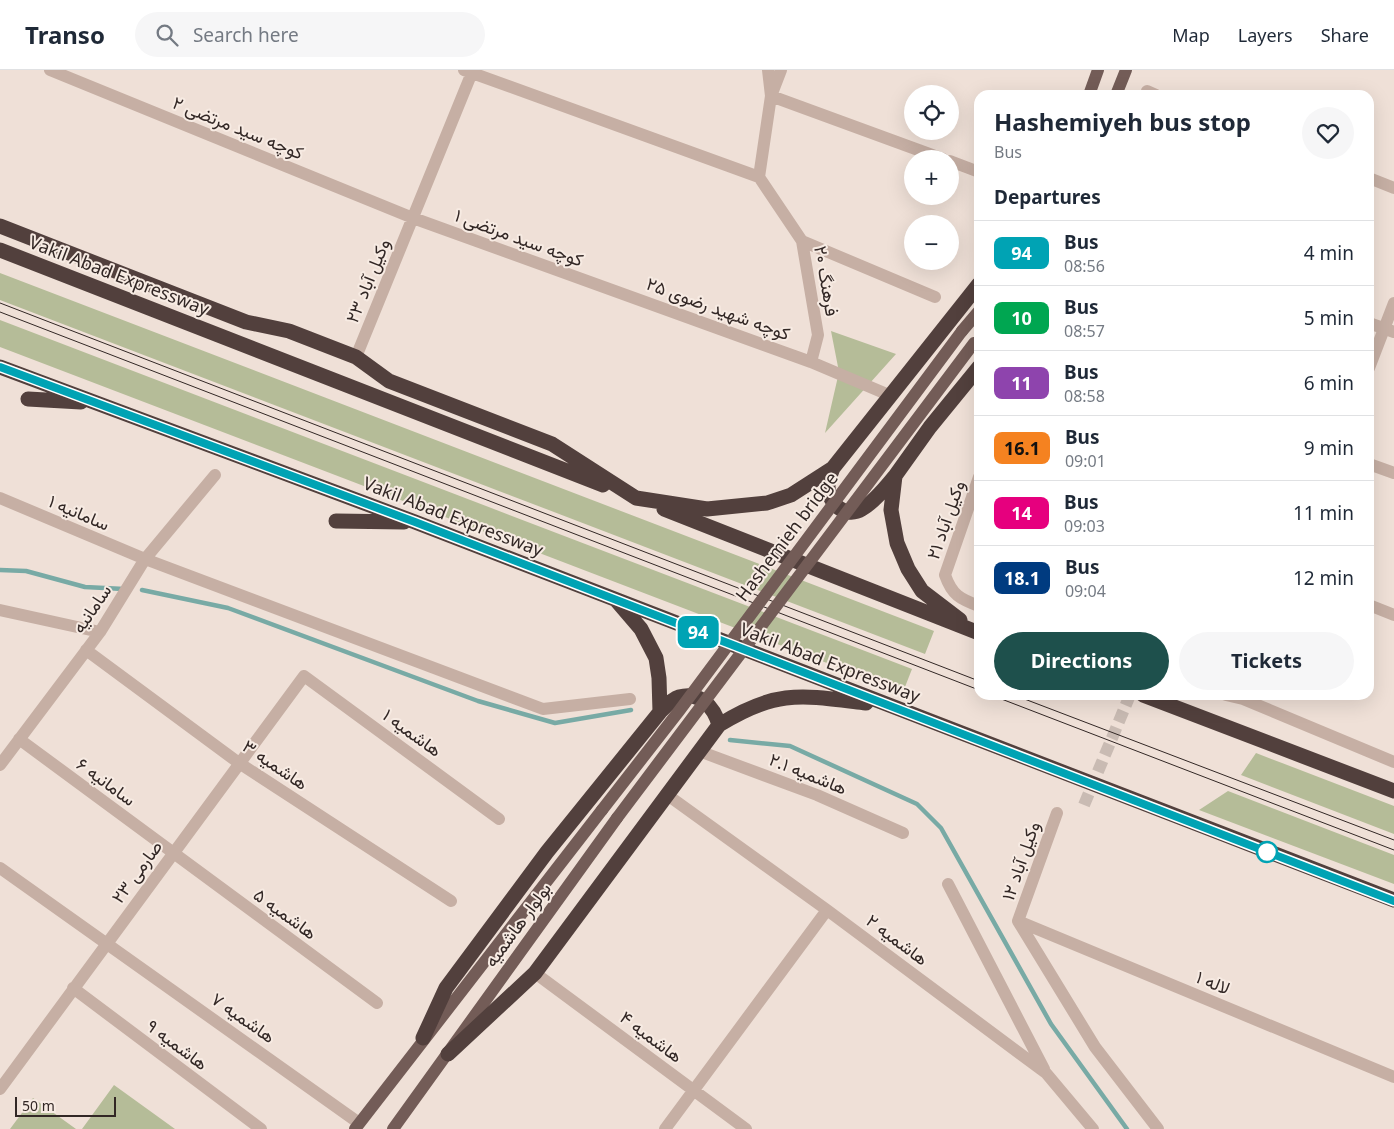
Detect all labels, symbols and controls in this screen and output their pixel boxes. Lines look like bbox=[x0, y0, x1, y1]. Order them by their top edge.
search box bbox=[135, 12, 485, 57]
text: Transo bbox=[25, 18, 105, 51]
icon: search bbox=[153, 21, 181, 49]
text: Search here bbox=[193, 22, 299, 48]
text: Map bbox=[1172, 23, 1210, 47]
text: Layers bbox=[1238, 23, 1293, 47]
text: Share bbox=[1321, 23, 1369, 47]
map controls bbox=[904, 85, 959, 270]
button: locate bbox=[904, 85, 959, 140]
street label: کوچه سید مرتضی ۲ bbox=[169, 90, 307, 165]
text: Hashemiyeh bus stop bbox=[994, 105, 1251, 138]
button: heart bbox=[1302, 107, 1354, 159]
text: Bus bbox=[994, 141, 1022, 163]
button: + bbox=[904, 150, 959, 205]
text: Departures bbox=[994, 184, 1101, 210]
street label: کوچه سید مرتضی ۱ bbox=[451, 203, 587, 272]
button: − bbox=[904, 215, 959, 270]
text: Bus bbox=[1064, 229, 1099, 255]
street label: Vakil Abad Expressway bbox=[26, 230, 214, 321]
street label: ۲۳ وکیل آباد bbox=[339, 235, 395, 326]
text: 4 min bbox=[1304, 240, 1354, 266]
text: 94 bbox=[1011, 241, 1032, 265]
street label: فرهنگ ۲۰ bbox=[809, 244, 845, 318]
text: 08:56 bbox=[1064, 255, 1105, 277]
street label: کوچه شهید رضوی ۲۵ bbox=[643, 271, 794, 346]
text: Bus bbox=[1064, 294, 1099, 320]
text: 5 min bbox=[1304, 305, 1354, 331]
text: 10 bbox=[1011, 306, 1032, 330]
text: 08:57 bbox=[1064, 320, 1105, 342]
text: Bus bbox=[1064, 359, 1099, 385]
text: 6 min bbox=[1304, 370, 1354, 396]
text: 11 bbox=[1011, 371, 1032, 395]
text: 08:58 bbox=[1064, 385, 1105, 407]
text: Bus bbox=[1065, 424, 1099, 450]
text: 9 min bbox=[1304, 435, 1354, 461]
text: 16.1 bbox=[1004, 436, 1040, 460]
text: 09:01 bbox=[1065, 450, 1106, 472]
street label: Hashemieh bridge bbox=[730, 467, 843, 606]
street label: Vakil Abad Expressway bbox=[360, 471, 548, 562]
street label: ۲۱ وکیل آباد bbox=[920, 477, 970, 562]
street label: سامانیه ۱ bbox=[45, 489, 114, 536]
text: Bus bbox=[1064, 489, 1099, 515]
text: 11 min bbox=[1293, 500, 1354, 526]
text: 14 bbox=[1011, 501, 1032, 525]
text: 09:03 bbox=[1064, 515, 1105, 537]
text: Bus bbox=[1065, 554, 1099, 580]
text: 12 min bbox=[1293, 565, 1354, 591]
text: 18.1 bbox=[1004, 566, 1040, 590]
street label: سامانیه bbox=[66, 579, 116, 638]
text: 09:04 bbox=[1065, 580, 1106, 602]
line badge: 94 bbox=[676, 616, 720, 648]
street label: Vakil Abad Expressway bbox=[737, 617, 925, 708]
text: 94 bbox=[688, 620, 708, 644]
button: Directions bbox=[994, 632, 1169, 690]
button: Tickets bbox=[1179, 632, 1354, 690]
street label: هاشمیه ۱ bbox=[378, 703, 447, 762]
street label: هاشمیه ۳ bbox=[238, 733, 313, 795]
street label: هاشمیه ۲.۱ bbox=[766, 747, 851, 800]
street label: سامانیه ۶ bbox=[72, 752, 141, 811]
street label: ۱۲ وکیل آباد bbox=[995, 818, 1045, 903]
street label: صارمی ۲۳ bbox=[105, 835, 167, 908]
unlabelled marker bbox=[1256, 841, 1278, 863]
street label: بولوار هاشمیه bbox=[478, 877, 556, 972]
street label: هاشمیه ۵ bbox=[249, 882, 322, 944]
street label: هاشمیه ۲ bbox=[862, 908, 933, 970]
street label: لاله ۱ bbox=[1193, 964, 1234, 1000]
street label: هاشمیه ۷ bbox=[207, 986, 280, 1048]
street label: هاشمیه ۴ bbox=[615, 1005, 688, 1068]
street label: هاشمیه ۹ bbox=[142, 1013, 213, 1075]
scale bar bbox=[15, 1094, 116, 1117]
text: 50 m bbox=[22, 1096, 55, 1115]

